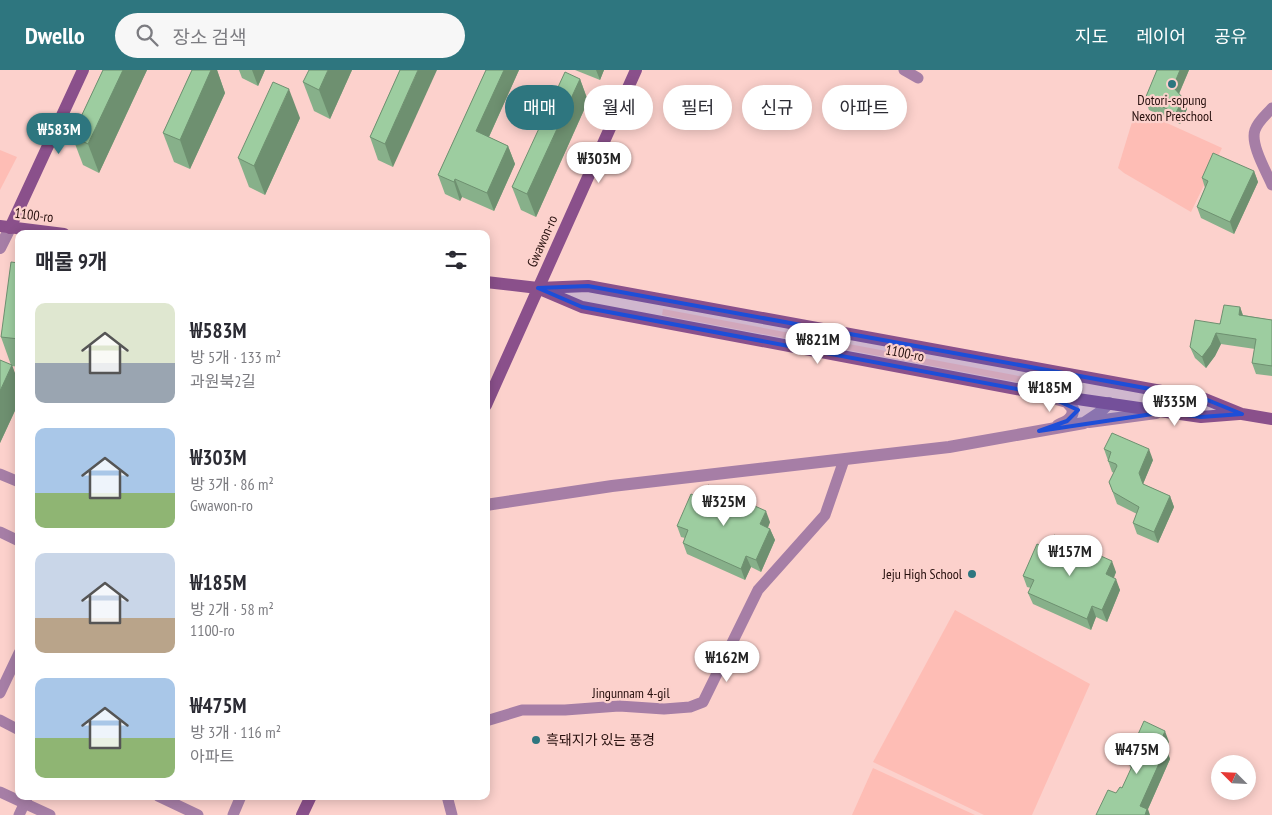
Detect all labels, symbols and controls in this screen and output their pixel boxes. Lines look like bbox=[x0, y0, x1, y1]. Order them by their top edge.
search box bbox=[115, 13, 465, 58]
text: Dwello bbox=[25, 20, 85, 51]
icon: search bbox=[133, 21, 161, 49]
text: 장소 검색 bbox=[173, 25, 247, 49]
text: 지도 bbox=[1075, 25, 1108, 48]
text: 레이어 bbox=[1136, 25, 1186, 48]
text: 공유 bbox=[1214, 25, 1247, 48]
marker: Dotori-sopung Nexon Preschool bbox=[1166, 78, 1178, 90]
chip: 매매 bbox=[505, 85, 574, 130]
chip: 월세 bbox=[584, 85, 653, 130]
chip: 필터 bbox=[663, 85, 732, 130]
chip: 신규 bbox=[742, 85, 812, 130]
chip: 아파트 bbox=[822, 85, 907, 130]
place label: Dotori-sopung Nexon Preschool bbox=[1132, 91, 1213, 125]
pin: ₩583M bbox=[24, 112, 94, 155]
text: ₩583M bbox=[37, 119, 81, 139]
pin: ₩303M bbox=[564, 142, 634, 184]
text: ₩303M bbox=[577, 148, 621, 168]
street label: 1100-ro bbox=[13, 204, 55, 226]
street label: Gwawon-ro bbox=[523, 212, 561, 270]
icon: filters bbox=[442, 246, 470, 274]
text: 매물 9개 bbox=[35, 248, 107, 275]
text: ₩583M bbox=[190, 317, 246, 344]
pin: ₩821M bbox=[783, 322, 853, 365]
icon: home bbox=[75, 323, 135, 383]
text: ₩821M bbox=[796, 329, 840, 349]
street label: 1100-ro bbox=[884, 340, 926, 366]
text: 방 5개 · 133 m² bbox=[190, 347, 281, 367]
pin: ₩185M bbox=[1015, 370, 1085, 413]
text: 과원북2길 bbox=[190, 371, 256, 391]
text: ₩185M bbox=[1028, 377, 1072, 397]
pin: ₩335M bbox=[1140, 384, 1210, 427]
text: ₩335M bbox=[1153, 391, 1197, 411]
text: ₩303M bbox=[190, 444, 246, 471]
icon: home bbox=[75, 448, 135, 508]
text: 방 3개 · 86 m² bbox=[190, 474, 274, 494]
pin: ₩325M bbox=[689, 484, 759, 527]
text: ₩325M bbox=[702, 491, 746, 511]
text: Gwawon-ro bbox=[190, 495, 253, 515]
pin: ₩157M bbox=[1035, 534, 1105, 577]
text: ₩157M bbox=[1048, 541, 1092, 561]
place label: Jeju High School bbox=[882, 565, 963, 583]
marker: Jeju High School bbox=[966, 568, 978, 580]
text: ₩185M bbox=[190, 569, 246, 596]
icon: home bbox=[75, 573, 135, 633]
text: 방 2개 · 58 m² bbox=[190, 599, 274, 619]
text: 1100-ro bbox=[190, 620, 235, 640]
pin: ₩162M bbox=[692, 640, 762, 683]
text: ₩162M bbox=[705, 647, 749, 667]
street label: Jingunnam 4-gil bbox=[591, 684, 670, 702]
text: ₩475M bbox=[190, 692, 246, 719]
icon: home bbox=[75, 698, 135, 758]
text: 방 3개 · 116 m² bbox=[190, 722, 281, 742]
place label: 흑돼지가 있는 풍경 bbox=[546, 731, 655, 749]
pin: ₩475M bbox=[1102, 732, 1172, 775]
marker: 흑돼지가 있는 풍경 bbox=[530, 734, 542, 746]
text: ₩475M bbox=[1115, 739, 1159, 759]
text: 아파트 bbox=[190, 746, 234, 766]
north arrow bbox=[1211, 755, 1256, 800]
map controls bbox=[1211, 755, 1256, 800]

